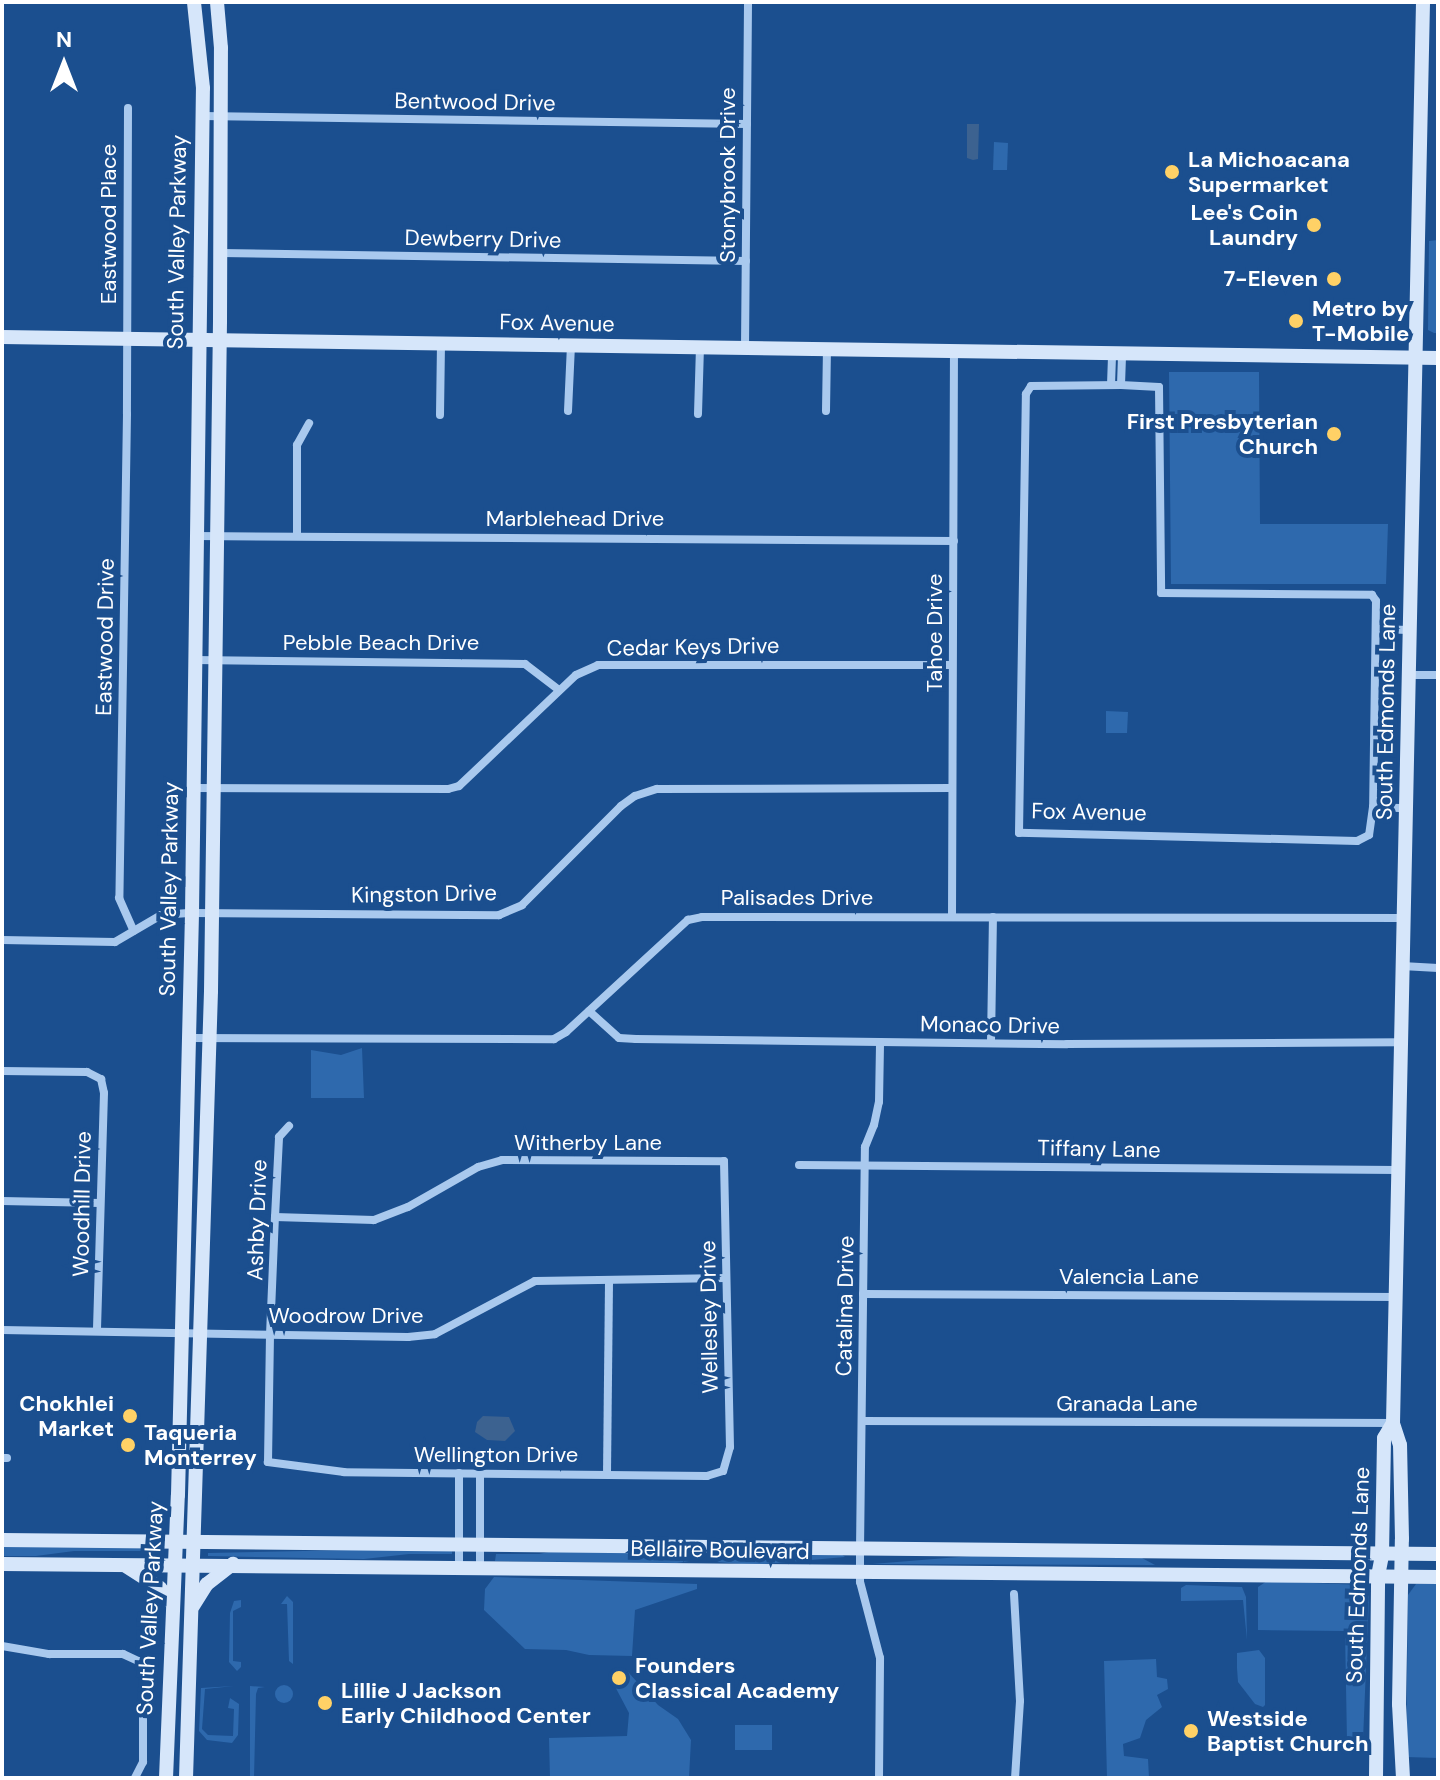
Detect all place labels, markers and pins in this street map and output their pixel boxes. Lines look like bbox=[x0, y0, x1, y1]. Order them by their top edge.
place label: La Michoacana Supermarket bbox=[1188, 146, 1350, 198]
marker: La Michoacana Supermarket bbox=[1163, 163, 1181, 181]
place label: Lee's Coin Laundry bbox=[1190, 199, 1298, 250]
marker: Lee's Coin Laundry bbox=[1305, 216, 1323, 234]
place label: 7-Eleven bbox=[1224, 266, 1318, 292]
marker: 7-Eleven bbox=[1325, 270, 1343, 288]
place label: Metro by T-Mobile bbox=[1312, 295, 1409, 346]
marker: Metro by T-Mobile bbox=[1287, 312, 1305, 330]
place label: First Presbyterian Church bbox=[1127, 408, 1318, 460]
marker: First Presbyterian Church bbox=[1325, 425, 1343, 443]
place label: Chokhlei Market bbox=[19, 1390, 114, 1442]
marker: Chokhlei Market bbox=[121, 1407, 139, 1425]
place label: Taqueria Monterrey bbox=[144, 1419, 257, 1470]
marker: Taqueria Monterrey bbox=[119, 1436, 137, 1454]
place label: Founders Classical Academy bbox=[635, 1652, 839, 1704]
marker: Founders Classical Academy bbox=[610, 1669, 628, 1687]
place label: Lillie J Jackson Early Childhood Center bbox=[341, 1677, 591, 1728]
marker: Lillie J Jackson Early Childhood Center bbox=[316, 1694, 334, 1712]
place label: Westside Baptist Church bbox=[1207, 1705, 1369, 1756]
marker: Westside Baptist Church bbox=[1182, 1722, 1200, 1740]

